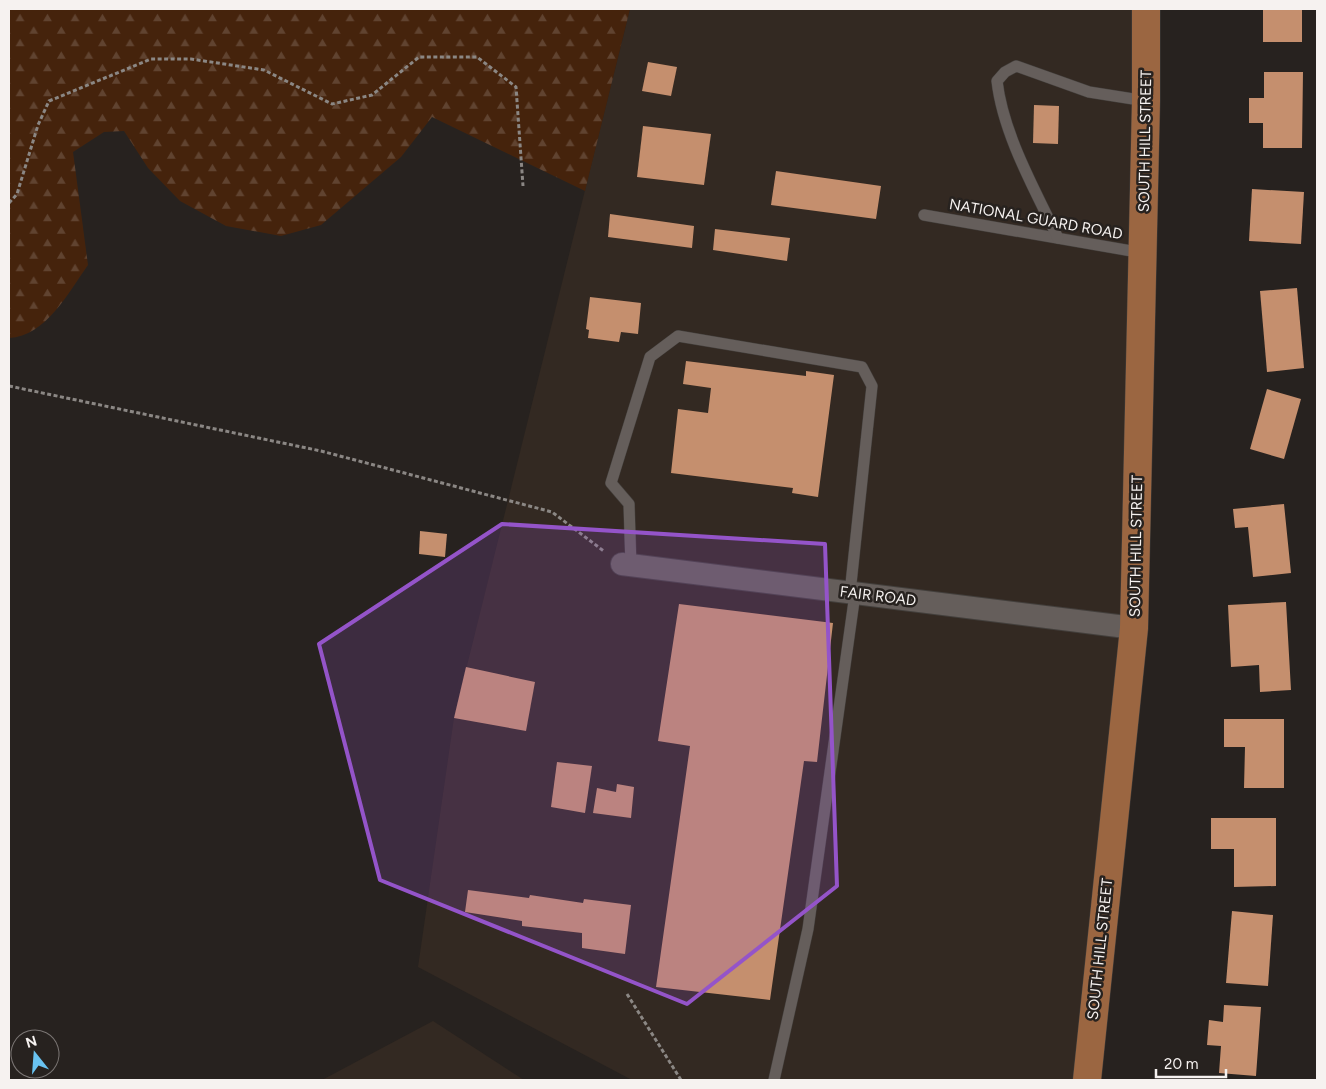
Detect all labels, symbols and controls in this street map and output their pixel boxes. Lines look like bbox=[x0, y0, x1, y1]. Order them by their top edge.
street label: SOUTH HILL STREET bbox=[1135, 69, 1155, 212]
street label: NATIONAL GUARD ROAD bbox=[948, 195, 1124, 243]
street label: SOUTH HILL STREET bbox=[1126, 474, 1146, 617]
street label: FAIR ROAD bbox=[839, 582, 917, 610]
street label: SOUTH HILL STREET bbox=[1084, 877, 1116, 1021]
north arrow bbox=[10, 1029, 60, 1079]
text: N bbox=[24, 1032, 39, 1052]
scale bar bbox=[1156, 1046, 1226, 1078]
text: 20 m bbox=[1164, 1055, 1198, 1073]

